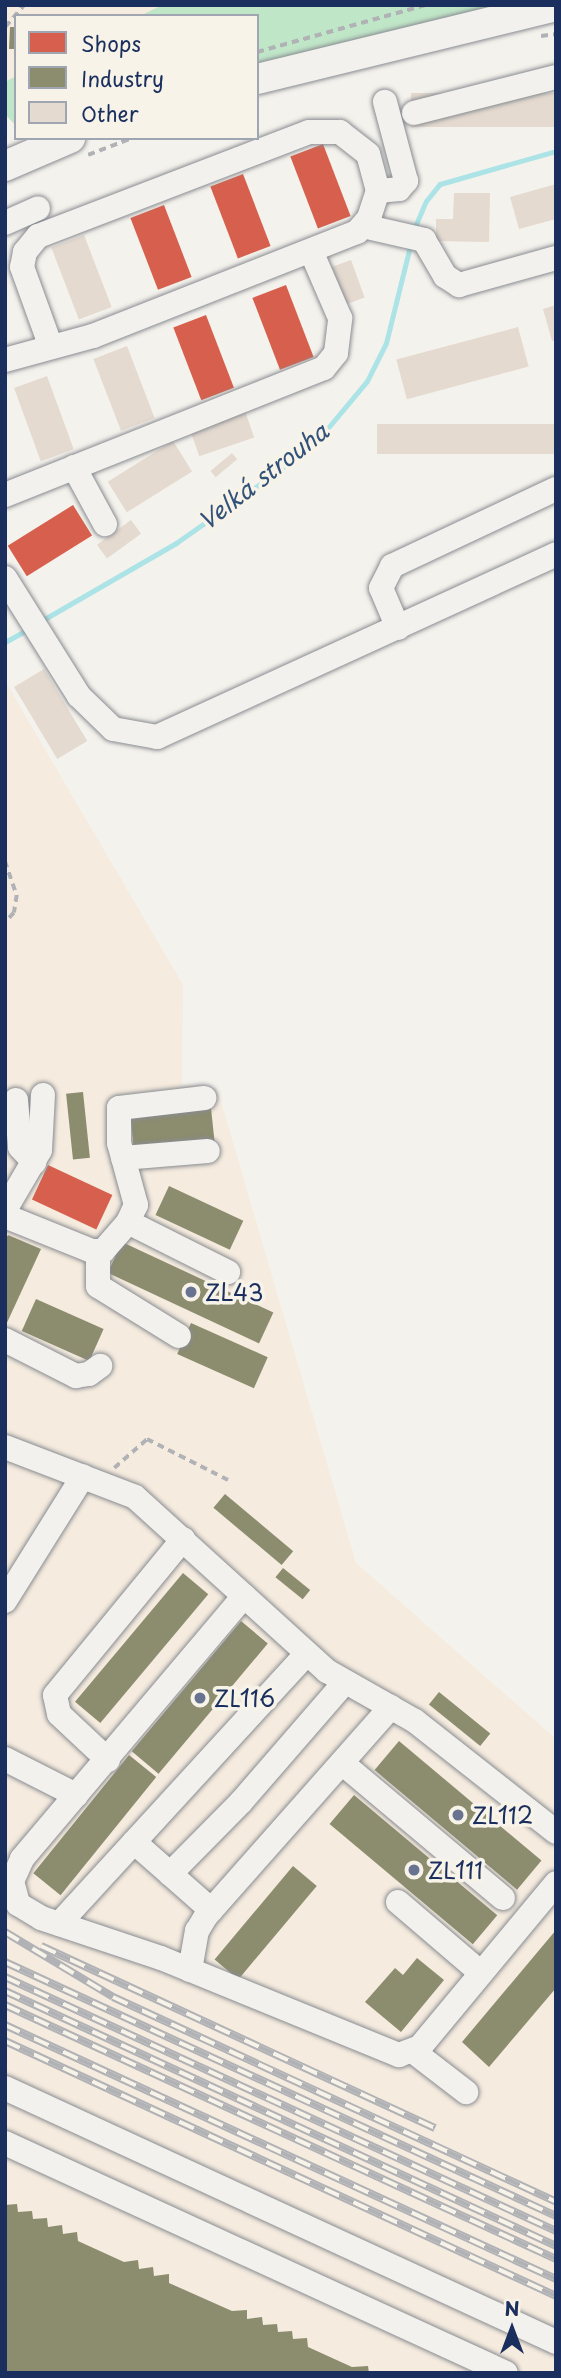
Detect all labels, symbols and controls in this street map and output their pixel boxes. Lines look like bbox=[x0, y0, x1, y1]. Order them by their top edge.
legend bbox=[14, 14, 259, 140]
text: Shops bbox=[81, 27, 141, 59]
text: Industry bbox=[81, 62, 164, 94]
text: Other bbox=[81, 97, 139, 129]
water label: Velká strouha bbox=[192, 416, 334, 536]
place label: ZL43 bbox=[205, 1278, 263, 1306]
marker: ZL43 bbox=[183, 1284, 199, 1300]
place label: ZL116 bbox=[214, 1684, 275, 1712]
marker: ZL116 bbox=[192, 1690, 208, 1706]
place label: ZL112 bbox=[472, 1801, 533, 1829]
marker: ZL112 bbox=[450, 1807, 466, 1823]
place label: ZL111 bbox=[428, 1856, 483, 1884]
marker: ZL111 bbox=[406, 1862, 422, 1878]
north arrow bbox=[477, 2294, 547, 2364]
text: N bbox=[504, 2294, 520, 2322]

